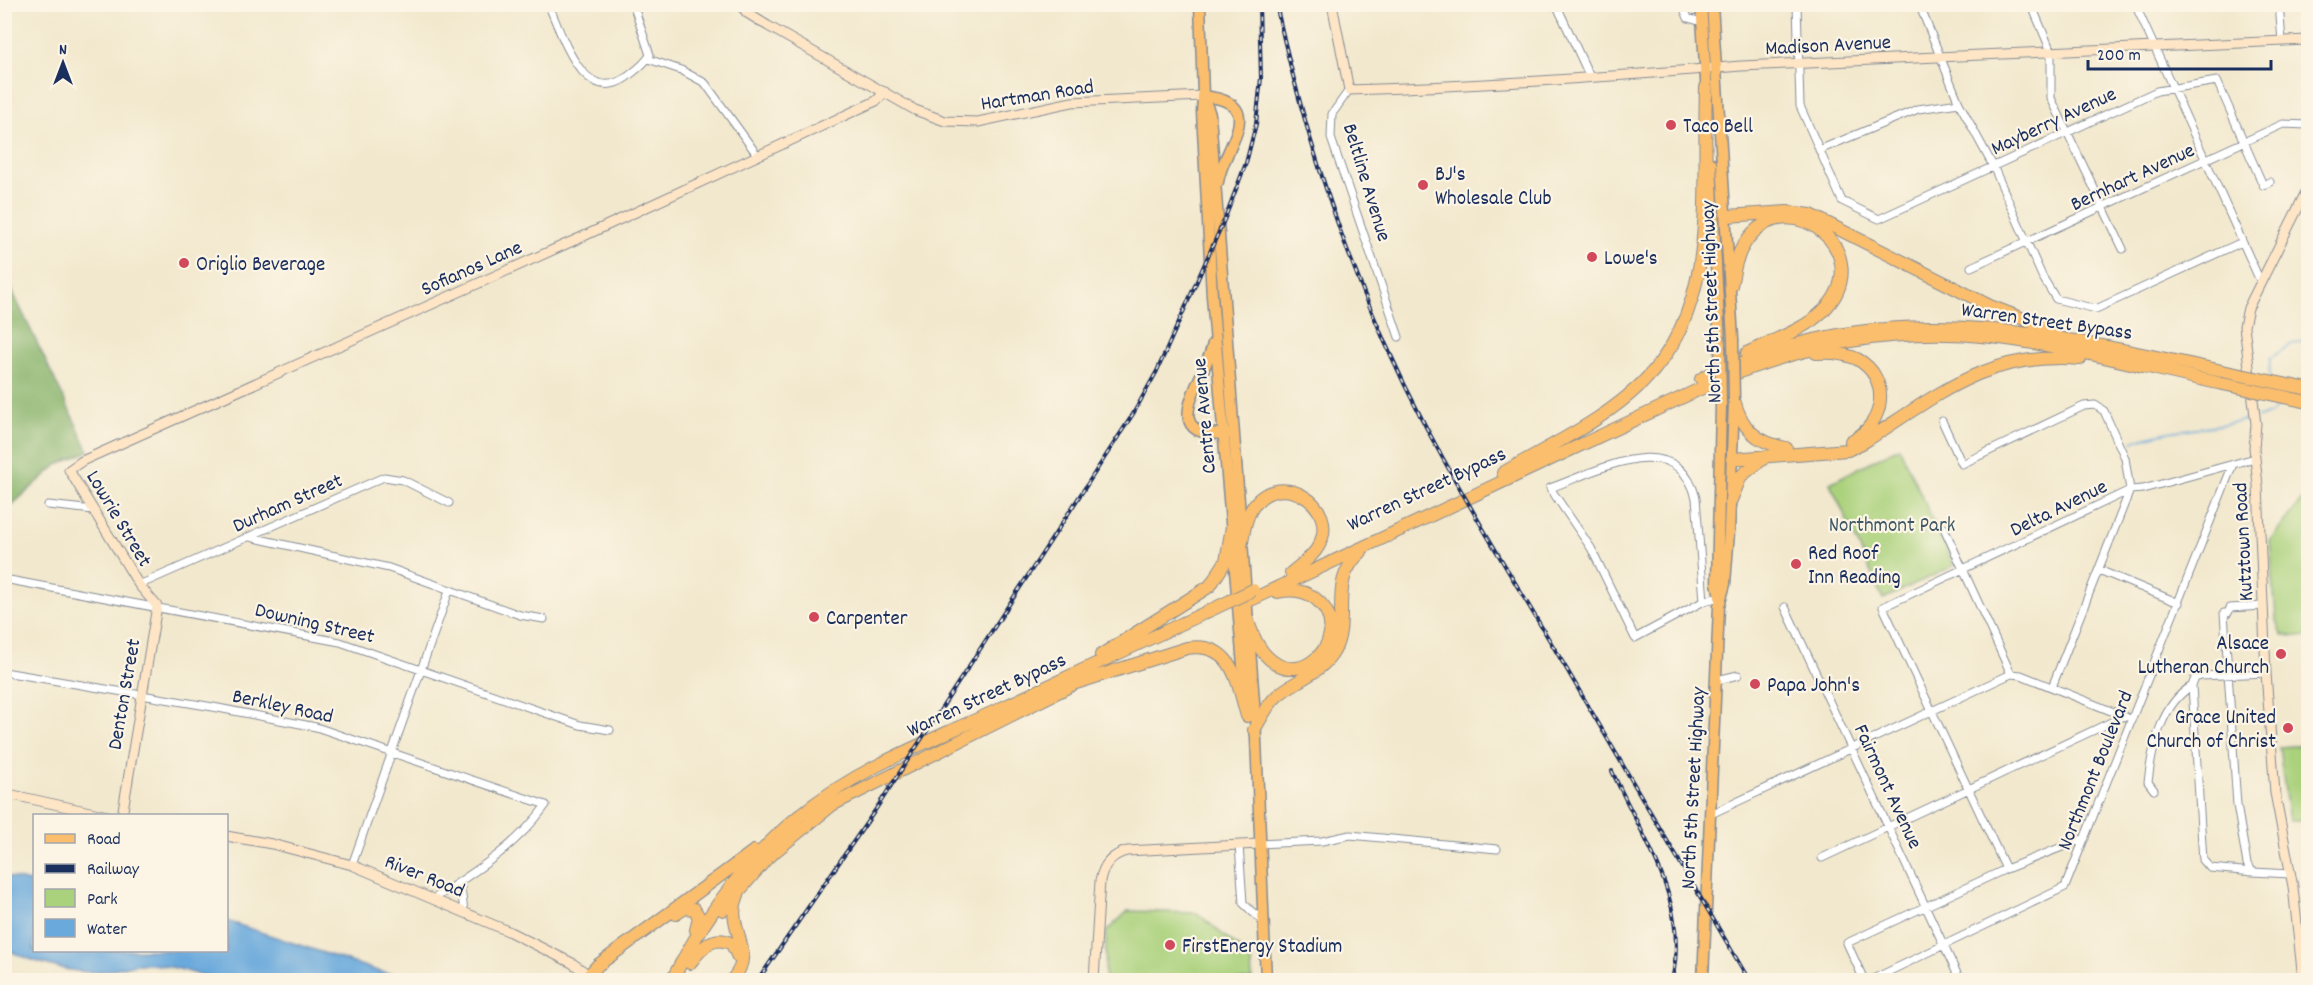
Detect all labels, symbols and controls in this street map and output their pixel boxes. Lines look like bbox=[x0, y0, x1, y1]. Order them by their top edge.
street label: Madison Avenue bbox=[1764, 29, 1892, 65]
north arrow bbox=[33, 33, 93, 93]
scale bar bbox=[2088, 33, 2271, 71]
text: N bbox=[59, 39, 67, 62]
text: 200 m bbox=[2097, 44, 2141, 69]
street label: Hartman Road bbox=[979, 73, 1096, 121]
street label: Mayberry Avenue bbox=[1987, 81, 2122, 165]
place label: Taco Bell bbox=[1683, 113, 1753, 143]
marker: Taco Bell bbox=[1664, 118, 1678, 132]
street label: Beltline Avenue bbox=[1333, 120, 1397, 246]
street label: Bernhart Avenue bbox=[2066, 137, 2200, 221]
place label: BJ's Wholesale Club bbox=[1435, 161, 1552, 215]
marker: BJ's Wholesale Club bbox=[1416, 178, 1430, 192]
street label: North 5th Street Highway bbox=[1694, 200, 1732, 404]
street label: Sofianos Lane bbox=[417, 234, 528, 305]
place label: Lowe's bbox=[1604, 245, 1658, 275]
marker: Lowe's bbox=[1585, 250, 1599, 264]
place label: Origlio Beverage bbox=[196, 251, 325, 281]
marker: Origlio Beverage bbox=[177, 256, 191, 270]
street label: Warren Street Bypass bbox=[1959, 296, 2134, 350]
street label: Centre Avenue bbox=[1186, 356, 1226, 475]
street label: Warren Street Bypass bbox=[1343, 441, 1512, 541]
street label: Lowrie Street bbox=[77, 465, 158, 574]
street label: Durham Street bbox=[228, 467, 348, 542]
street label: Delta Avenue bbox=[2006, 473, 2113, 546]
street label: Kutztown Road bbox=[2227, 482, 2263, 602]
park label: Northmont Park bbox=[1829, 512, 1955, 542]
place label: Red Roof Inn Reading bbox=[1808, 540, 1901, 594]
marker: Red Roof Inn Reading bbox=[1789, 557, 1803, 571]
street label: Downing Street bbox=[252, 597, 377, 653]
place label: Carpenter bbox=[826, 605, 908, 635]
marker: Carpenter bbox=[807, 610, 821, 624]
place label: Alsace Lutheran Church bbox=[2138, 630, 2269, 684]
street label: Denton Street bbox=[101, 636, 151, 752]
street label: Warren Street Bypass bbox=[903, 647, 1072, 747]
marker: Alsace Lutheran Church bbox=[2274, 647, 2288, 661]
place label: Papa John's bbox=[1767, 672, 1860, 702]
marker: Papa John's bbox=[1748, 677, 1762, 691]
street label: Berkley Road bbox=[229, 683, 336, 733]
street label: North 5th Street Highway bbox=[1675, 686, 1715, 890]
street label: Northmont Boulevard bbox=[2051, 687, 2142, 855]
place label: Grace United Church of Christ bbox=[2147, 704, 2276, 758]
street label: Fairmont Avenue bbox=[1844, 720, 1928, 854]
marker: Grace United Church of Christ bbox=[2281, 721, 2295, 735]
legend bbox=[33, 814, 228, 952]
text: Road bbox=[87, 828, 121, 853]
street label: River Road bbox=[379, 848, 468, 907]
text: Railway bbox=[87, 858, 140, 883]
text: Park bbox=[87, 888, 118, 913]
text: Water bbox=[87, 918, 127, 943]
place label: FirstEnergy Stadium bbox=[1182, 933, 1342, 963]
marker: FirstEnergy Stadium bbox=[1163, 938, 1177, 952]

